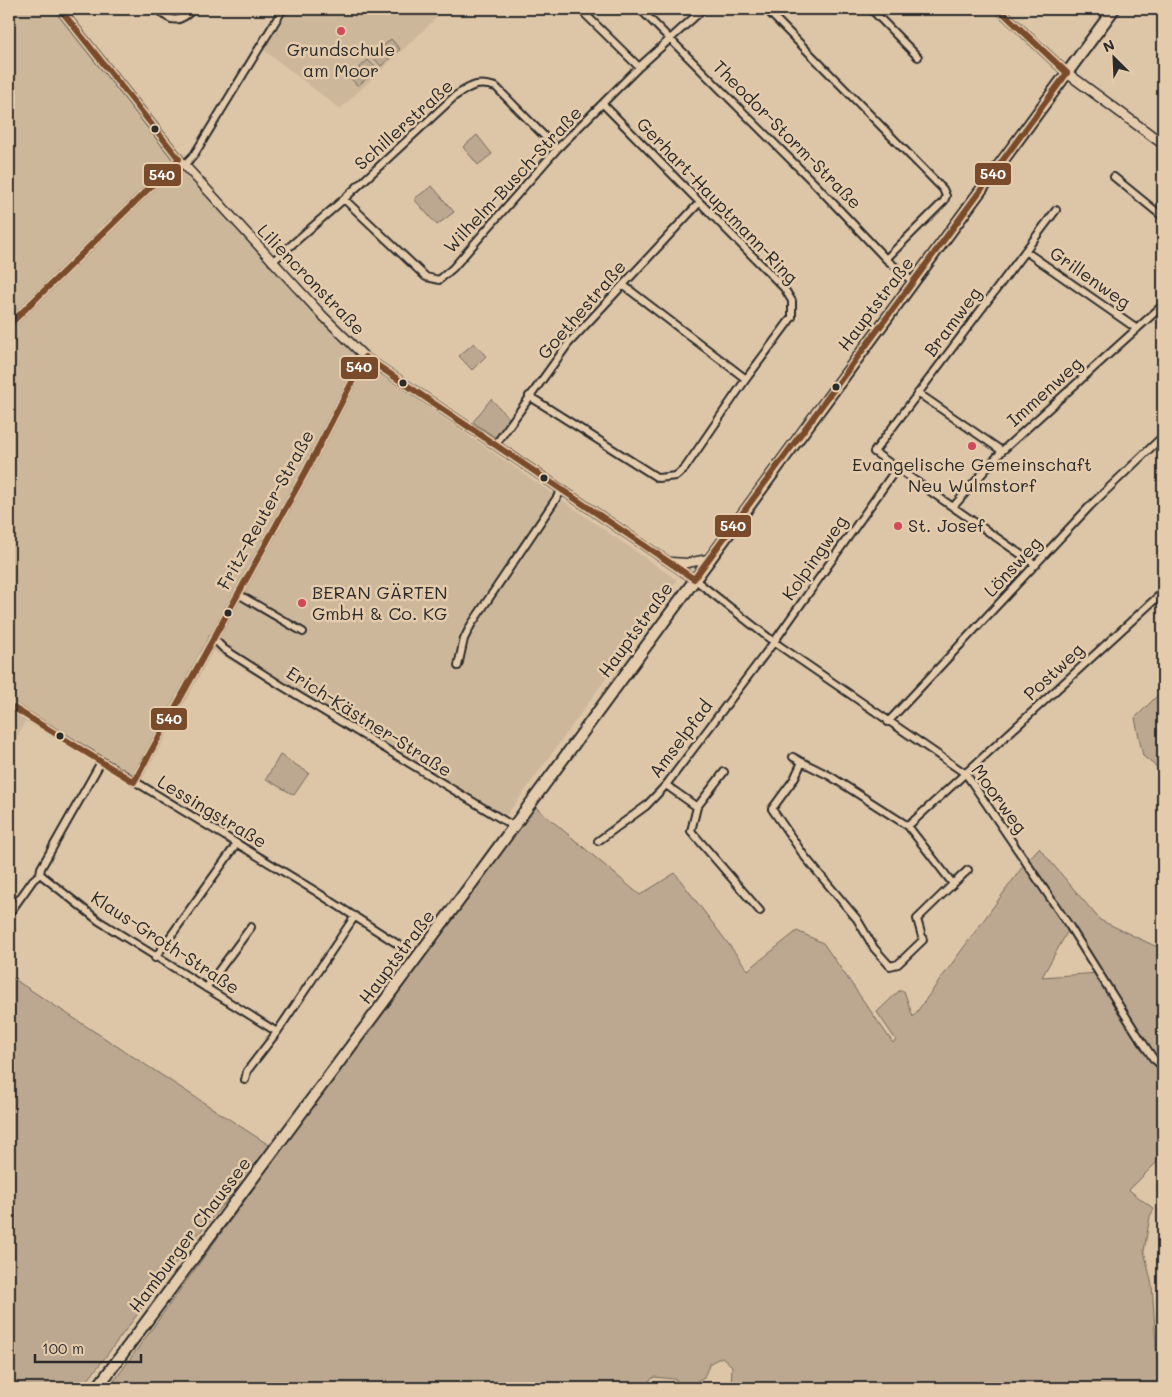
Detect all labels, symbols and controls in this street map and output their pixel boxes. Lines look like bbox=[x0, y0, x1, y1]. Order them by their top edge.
marker: Grundschule am Moor bbox=[335, 25, 347, 37]
north arrow bbox=[1090, 32, 1140, 82]
text: N bbox=[1100, 35, 1117, 57]
place label: Grundschule am Moor bbox=[287, 37, 395, 82]
street label: Theodor-Storm-Straße bbox=[708, 55, 867, 214]
street label: Schillerstraße bbox=[349, 73, 458, 175]
street label: Wilhelm-Busch-Straße bbox=[438, 101, 587, 258]
street label: Gerhart-Hauptmann-Ring bbox=[632, 112, 804, 289]
unlabelled marker bbox=[150, 124, 160, 134]
line badge: 540 bbox=[974, 162, 1012, 186]
line badge: 540 bbox=[143, 163, 182, 187]
text: 540 bbox=[980, 164, 1006, 183]
text: 540 bbox=[149, 165, 175, 184]
street label: Liliencronstraße bbox=[252, 219, 371, 340]
street label: Grillenweg bbox=[1045, 241, 1136, 314]
street label: Hauptstraße bbox=[832, 251, 919, 356]
street label: Goethestraße bbox=[532, 255, 631, 364]
street label: Bramweg bbox=[918, 282, 986, 361]
street label: Immenweg bbox=[1002, 351, 1087, 431]
line badge: 540 bbox=[340, 356, 379, 380]
text: 540 bbox=[346, 357, 372, 376]
unlabelled marker bbox=[398, 378, 408, 388]
unlabelled marker bbox=[831, 382, 841, 392]
street label: Fritz-Reuter-Straße bbox=[211, 425, 319, 594]
marker: Evangelische Gemeinschaft Neu Wulmstorf bbox=[966, 440, 978, 452]
place label: Evangelische Gemeinschaft Neu Wulmstorf bbox=[852, 452, 1092, 497]
unlabelled marker bbox=[539, 473, 549, 483]
street label: Kolpingweg bbox=[776, 510, 852, 605]
place label: St. Josef bbox=[908, 513, 986, 537]
line badge: 540 bbox=[714, 514, 752, 538]
text: 540 bbox=[720, 516, 746, 535]
marker: St. Josef bbox=[892, 520, 904, 532]
street label: Lönsweg bbox=[978, 531, 1046, 602]
street label: Hauptstraße bbox=[592, 577, 678, 682]
place label: BERAN GÄRTEN GmbH & Co. KG bbox=[312, 580, 448, 625]
marker: BERAN GÄRTEN GmbH & Co. KG bbox=[296, 597, 308, 609]
unlabelled marker bbox=[223, 608, 233, 618]
street label: Postweg bbox=[1018, 637, 1089, 705]
street label: Erich-Kästner-Straße bbox=[282, 660, 457, 782]
street label: Amselpfad bbox=[643, 694, 717, 782]
line badge: 540 bbox=[150, 707, 188, 731]
text: 540 bbox=[156, 709, 182, 728]
unlabelled marker bbox=[55, 731, 65, 741]
street label: Moorweg bbox=[967, 759, 1033, 838]
street label: Lessingstraße bbox=[153, 769, 272, 853]
street label: Klaus-Groth-Straße bbox=[87, 885, 244, 999]
street label: Hauptstraße bbox=[353, 904, 440, 1009]
street label: Hamburger Chaussee bbox=[123, 1152, 256, 1317]
scale bar bbox=[35, 1332, 141, 1364]
text: 100 m bbox=[42, 1338, 84, 1358]

